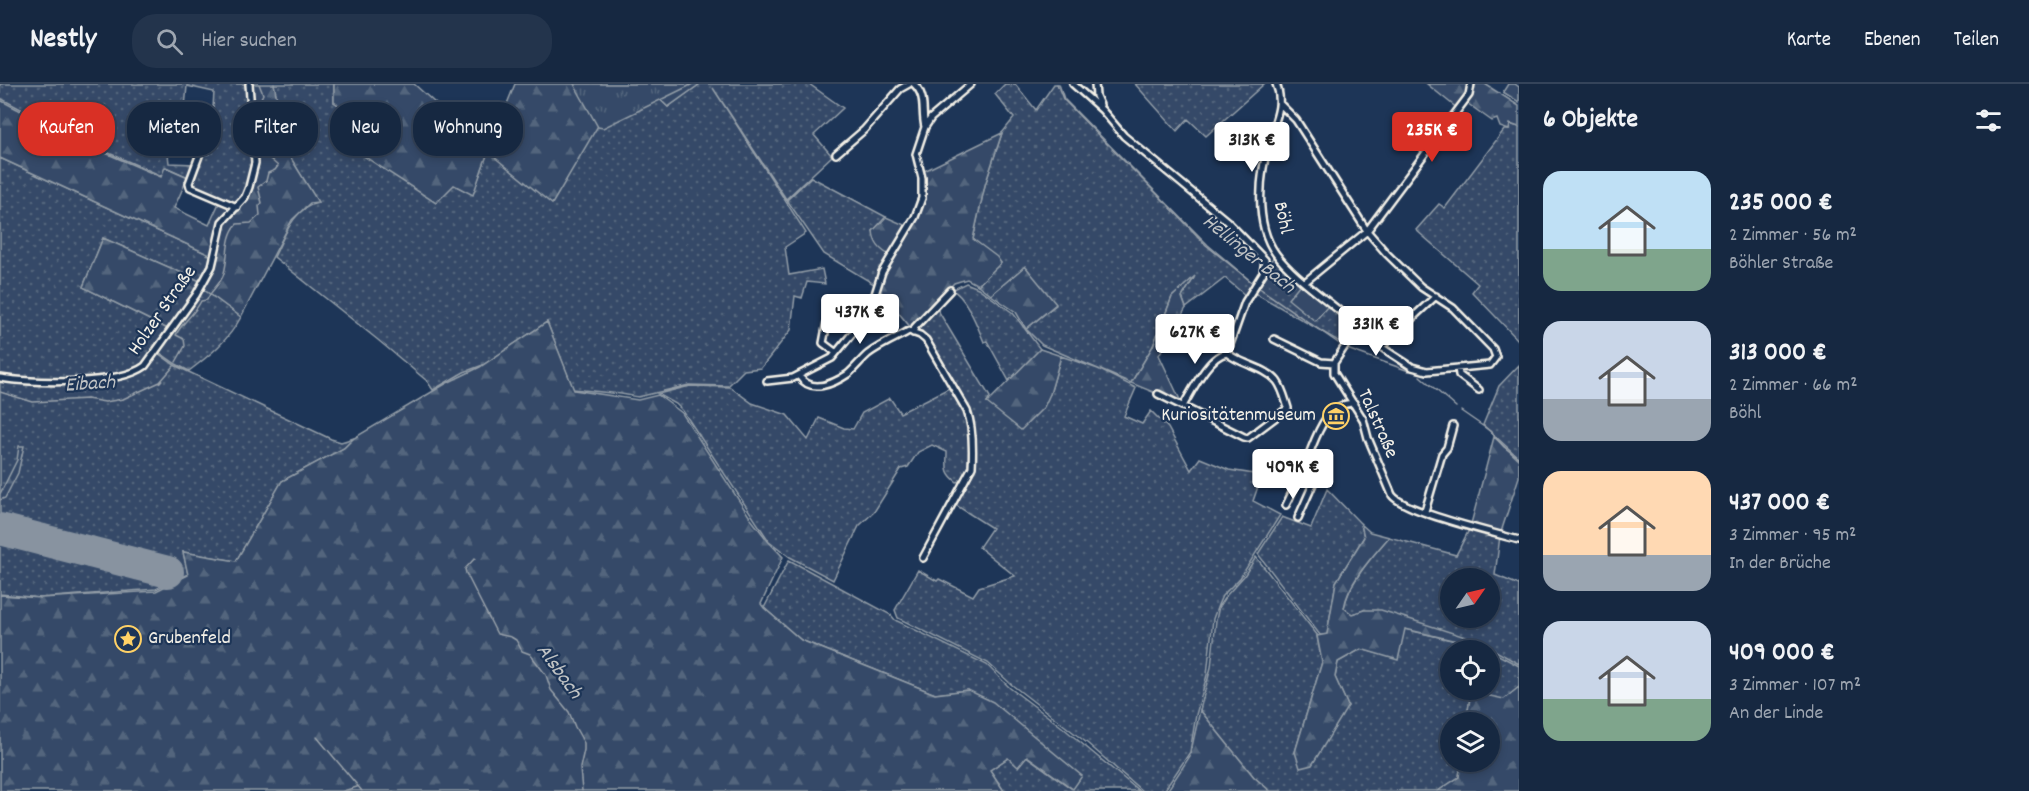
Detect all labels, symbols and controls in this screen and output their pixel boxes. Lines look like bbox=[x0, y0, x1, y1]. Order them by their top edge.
search box bbox=[132, 14, 552, 68]
text: Nestly bbox=[30, 21, 96, 61]
icon: search bbox=[153, 25, 186, 58]
text: Hier suchen bbox=[201, 26, 297, 57]
text: Karte bbox=[1787, 26, 1831, 56]
text: Ebenen bbox=[1864, 26, 1921, 56]
text: Teilen bbox=[1954, 26, 1999, 56]
chip: Kaufen bbox=[18, 102, 115, 156]
chip: Mieten bbox=[127, 102, 221, 156]
chip: Filter bbox=[233, 102, 318, 156]
chip: Neu bbox=[330, 102, 401, 156]
chip: Wohnung bbox=[413, 102, 523, 156]
text: 6 Objekte bbox=[1543, 102, 1638, 139]
icon: filters bbox=[1972, 104, 2005, 137]
pin: 235K € bbox=[1383, 112, 1481, 163]
text: 235K € bbox=[1406, 117, 1458, 145]
pin: 313K € bbox=[1203, 122, 1301, 173]
text: 313K € bbox=[1228, 127, 1276, 155]
text: 235 000 € bbox=[1729, 185, 1833, 222]
icon: home bbox=[1591, 195, 1663, 267]
street label: Böhl bbox=[1265, 199, 1299, 237]
water label: Hellinger Bach bbox=[1195, 208, 1302, 303]
text: 2 Zimmer · 56 m² bbox=[1729, 222, 1857, 250]
text: Böhler Straße bbox=[1729, 250, 1833, 278]
street label: Holzer Straße bbox=[122, 260, 204, 361]
pin: 437K € bbox=[811, 294, 909, 345]
text: 437K € bbox=[835, 299, 885, 327]
pin: 331K € bbox=[1327, 306, 1425, 357]
text: 331K € bbox=[1352, 311, 1400, 339]
pin: 627K € bbox=[1146, 314, 1244, 365]
text: 627K € bbox=[1169, 319, 1221, 347]
text: 313 000 € bbox=[1729, 335, 1827, 372]
icon: home bbox=[1591, 345, 1663, 417]
water label: Eibach bbox=[64, 368, 118, 402]
text: 2 Zimmer · 66 m² bbox=[1729, 372, 1857, 400]
street label: Talstraße bbox=[1349, 385, 1405, 463]
text: Böhl bbox=[1729, 400, 1761, 428]
museum icon: Kuriositätenmuseum bbox=[1321, 401, 1351, 431]
place label: Kuriositätenmuseum bbox=[1161, 402, 1316, 430]
pin: 409K € bbox=[1244, 449, 1342, 500]
text: 409K € bbox=[1266, 454, 1320, 482]
text: 437 000 € bbox=[1729, 485, 1830, 522]
icon: home bbox=[1591, 495, 1663, 567]
text: 3 Zimmer · 95 m² bbox=[1729, 522, 1856, 550]
text: In der Brüche bbox=[1729, 550, 1831, 578]
north arrow bbox=[1440, 568, 1500, 628]
map controls bbox=[1440, 568, 1500, 772]
place icon: Grubenfeld bbox=[113, 624, 143, 654]
place label: Grubenfeld bbox=[148, 625, 231, 653]
text: 409 000 € bbox=[1729, 635, 1835, 672]
water label: Alsbach bbox=[528, 638, 589, 707]
button: locate bbox=[1440, 640, 1500, 700]
icon: home bbox=[1591, 645, 1663, 717]
text: 3 Zimmer · 107 m² bbox=[1729, 672, 1861, 700]
text: An der Linde bbox=[1729, 700, 1823, 728]
button: layers bbox=[1440, 712, 1500, 772]

